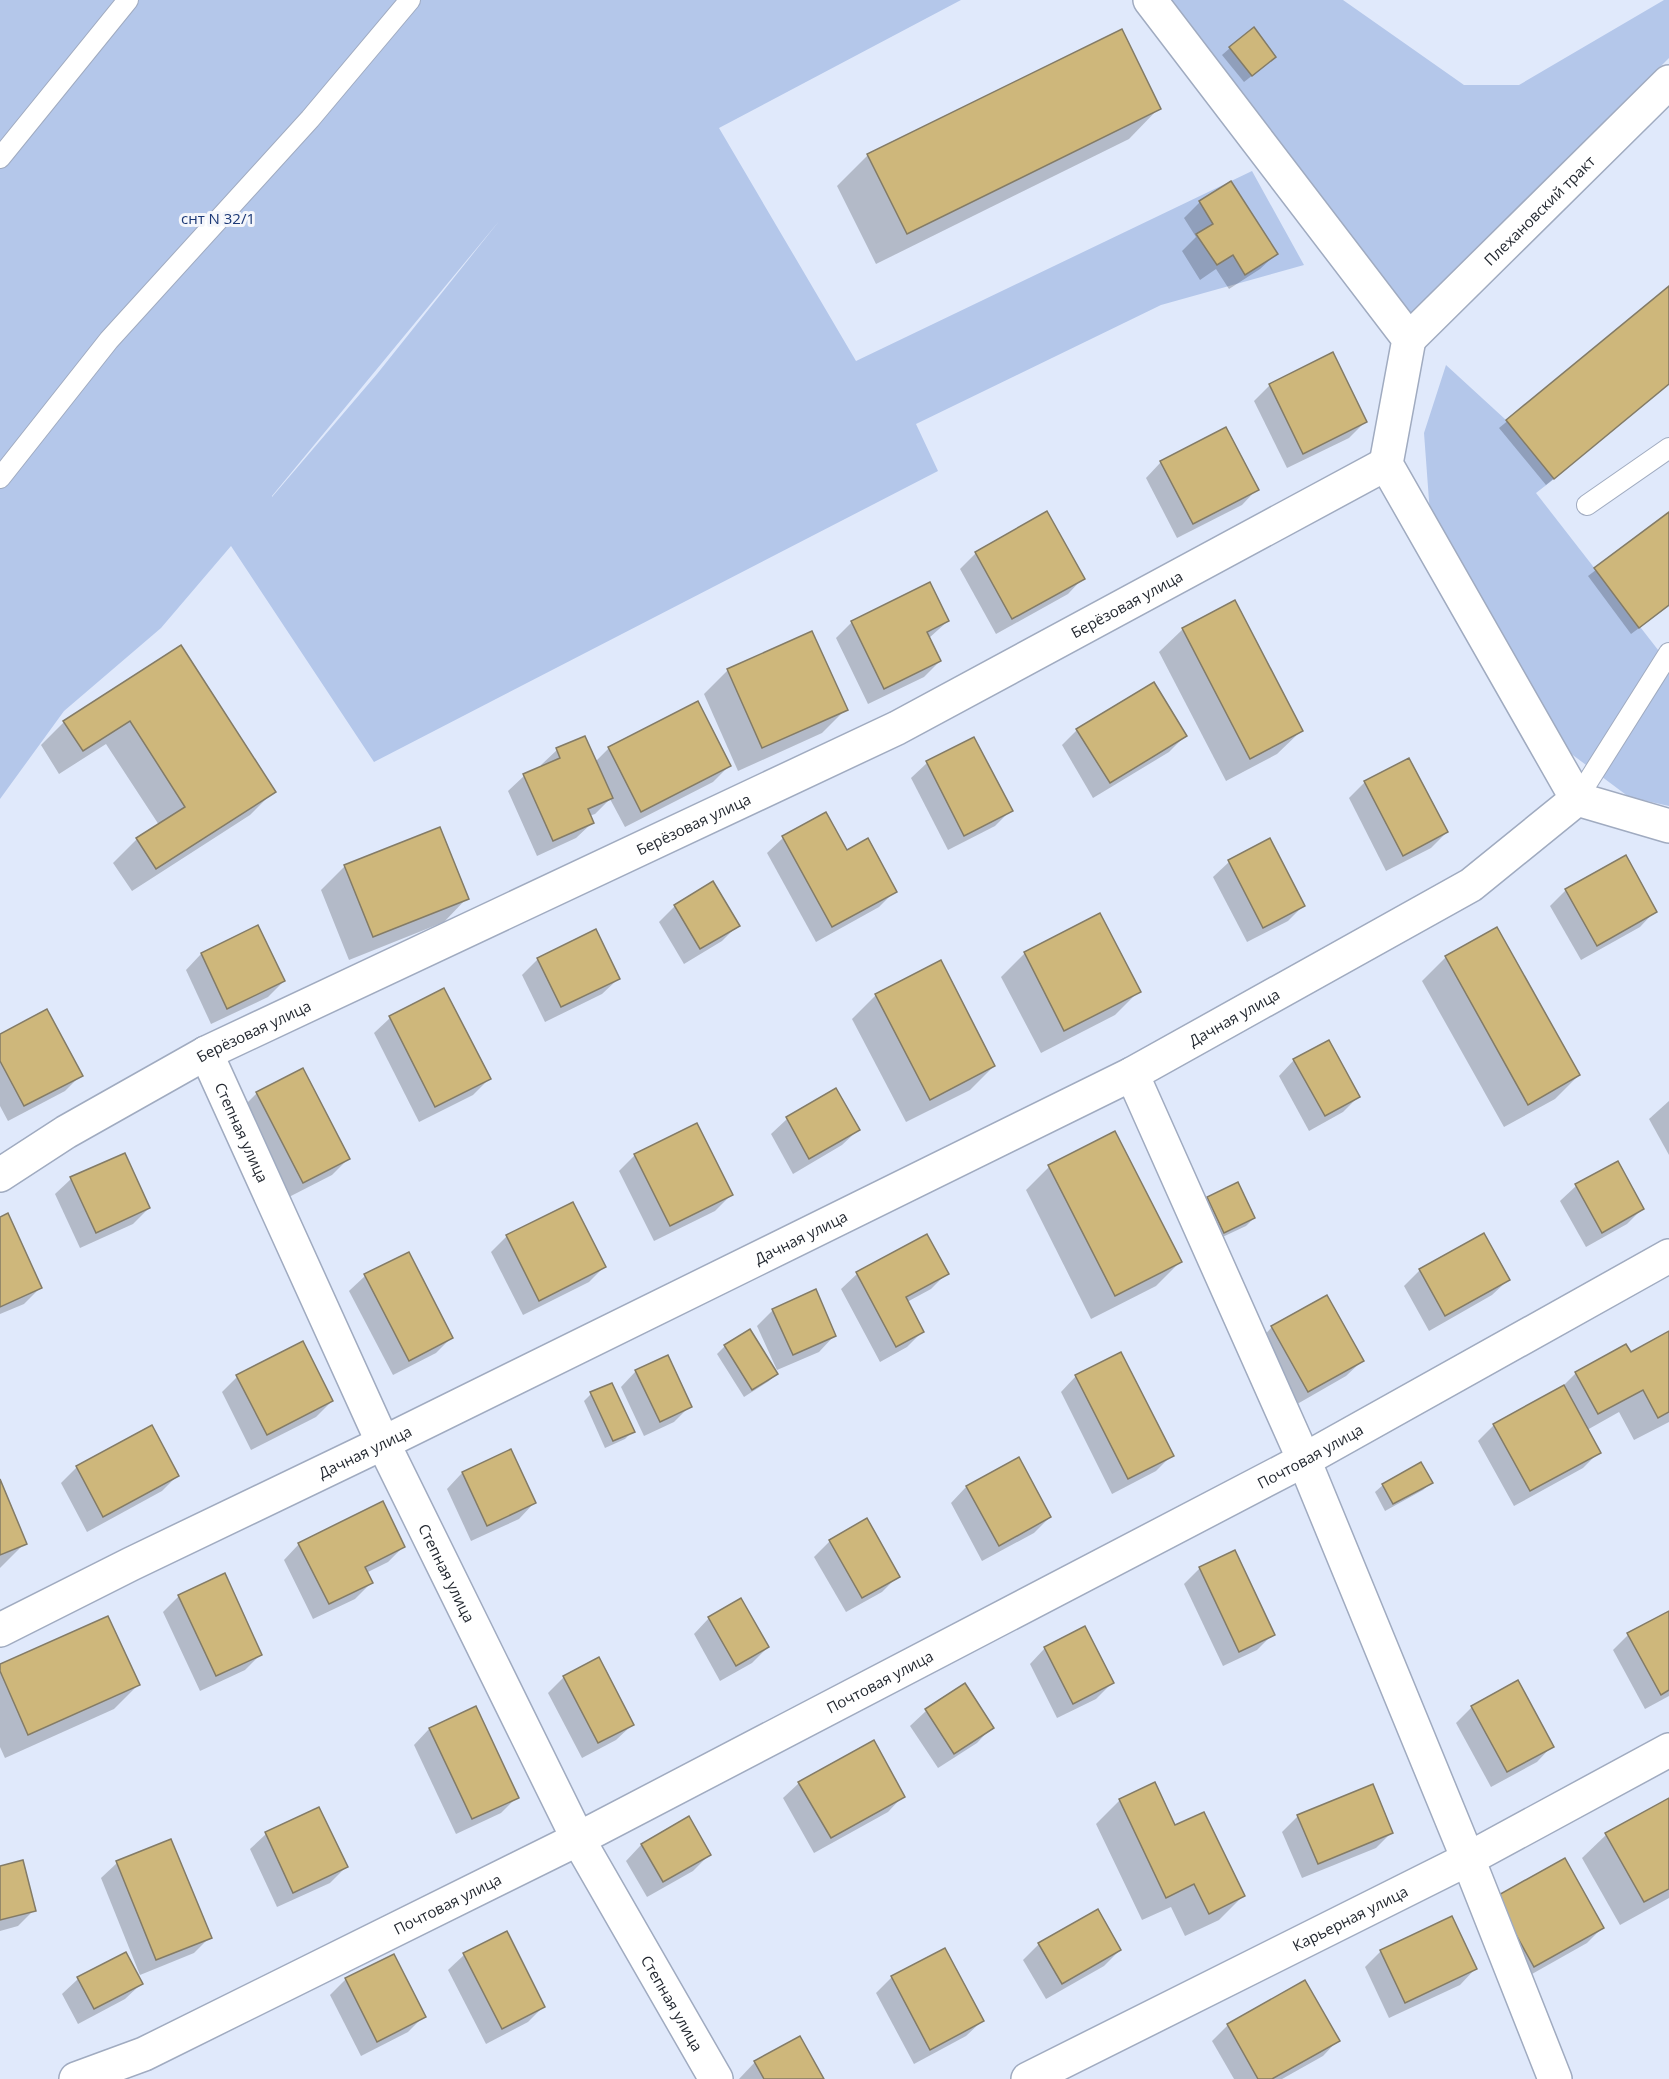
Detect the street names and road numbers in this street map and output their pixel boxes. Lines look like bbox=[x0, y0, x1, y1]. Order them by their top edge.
street label: Плехановский тракт bbox=[1479, 151, 1599, 270]
street label: Берёзовая улица bbox=[1067, 566, 1186, 642]
street label: Берёзовая улица bbox=[633, 788, 754, 859]
street label: Дачная улица bbox=[1185, 984, 1283, 1050]
street label: Берёзовая улица bbox=[193, 995, 314, 1066]
street label: Степная улица bbox=[211, 1079, 273, 1185]
street label: Дачная улица bbox=[751, 1206, 851, 1268]
street label: Почтовая улица bbox=[1254, 1419, 1367, 1493]
street label: Дачная улица bbox=[315, 1421, 415, 1483]
street label: Степная улица bbox=[414, 1520, 480, 1626]
street label: Почтовая улица bbox=[823, 1645, 936, 1718]
street label: Почтовая улица bbox=[390, 1869, 505, 1939]
street label: Карьерная улица bbox=[1289, 1881, 1411, 1955]
street label: Степная улица bbox=[637, 1951, 708, 2055]

